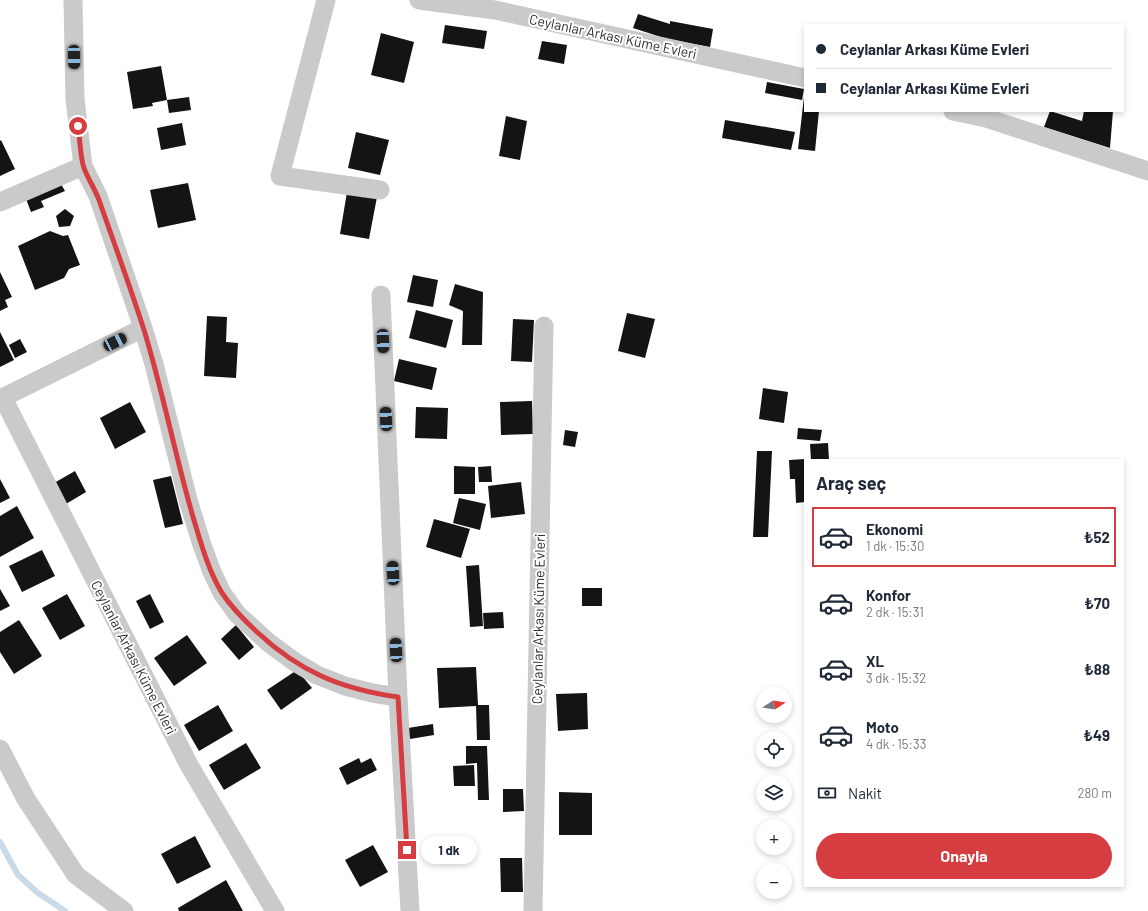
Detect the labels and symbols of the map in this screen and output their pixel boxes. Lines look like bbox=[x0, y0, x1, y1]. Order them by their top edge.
street label: Ceylanlar Arkası Küme Evleri bbox=[528, 10, 698, 62]
car bbox=[68, 45, 80, 69]
route start bbox=[69, 117, 87, 135]
car bbox=[377, 329, 389, 353]
car bbox=[102, 331, 128, 353]
car bbox=[379, 407, 393, 431]
street label: Ceylanlar Arkası Küme Evleri bbox=[528, 534, 548, 704]
car bbox=[386, 561, 400, 585]
street label: Ceylanlar Arkası Küme Evleri bbox=[88, 577, 180, 737]
car bbox=[389, 638, 403, 662]
north arrow bbox=[756, 687, 792, 723]
callout: 1 dk bbox=[421, 836, 477, 864]
route end bbox=[398, 841, 416, 859]

